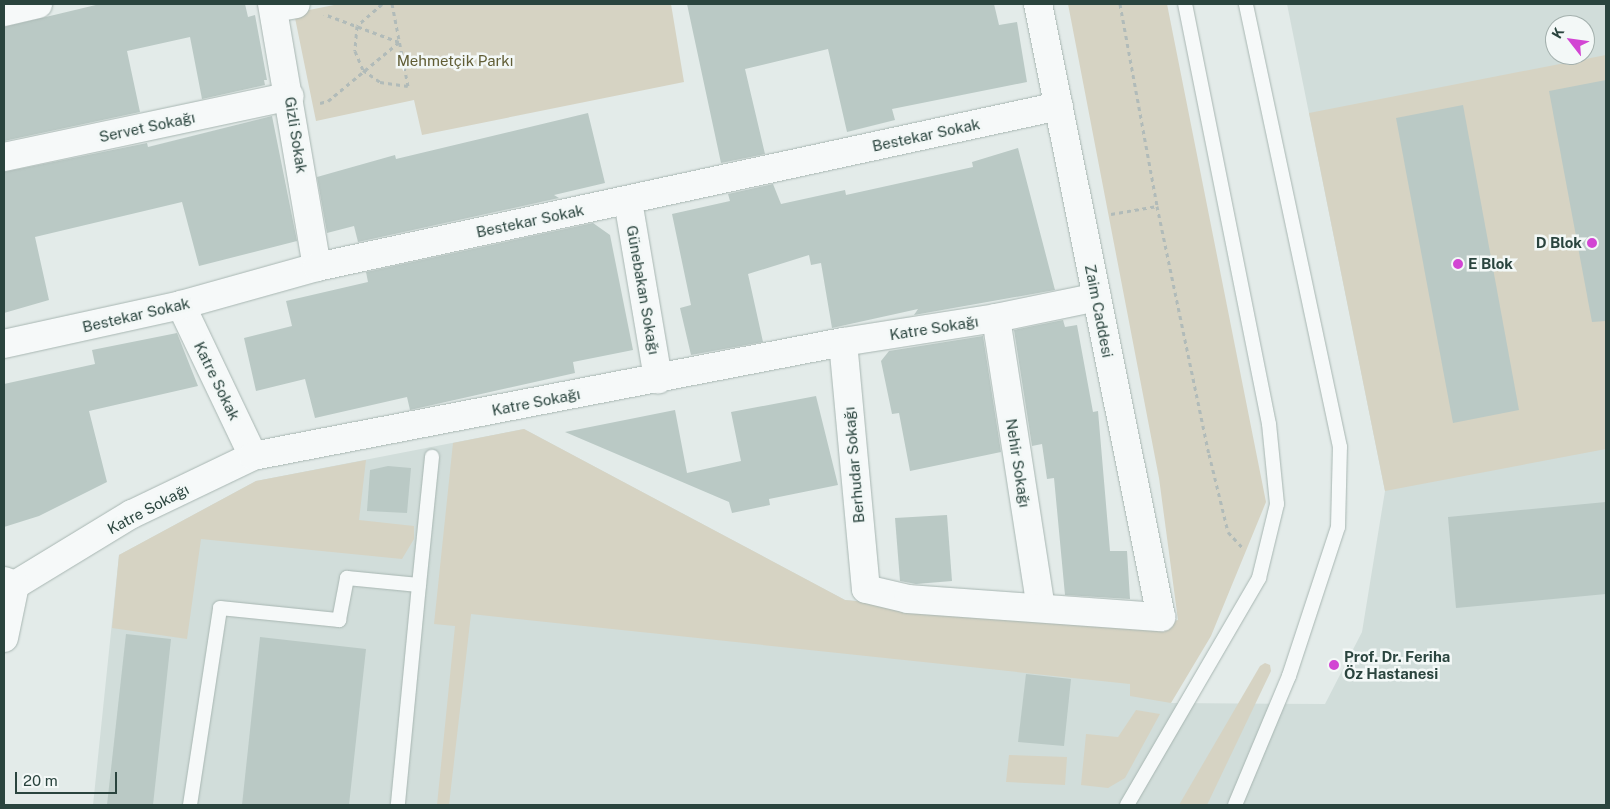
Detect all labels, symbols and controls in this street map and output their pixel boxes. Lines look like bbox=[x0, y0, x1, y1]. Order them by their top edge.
north arrow bbox=[1545, 15, 1595, 65]
text: K bbox=[1548, 25, 1567, 41]
park label: Mehmetçik Parkı bbox=[397, 52, 513, 70]
street label: Gizli Sokak bbox=[281, 95, 311, 175]
street label: Servet Sokağı bbox=[97, 108, 197, 146]
street label: Bestekar Sokak bbox=[871, 115, 981, 155]
street label: Bestekar Sokak bbox=[475, 201, 585, 241]
street label: Günebakan Sokağı bbox=[623, 224, 663, 356]
place label: D Blok bbox=[1536, 234, 1582, 252]
marker: D Blok bbox=[1586, 237, 1598, 249]
place label: E Blok bbox=[1468, 255, 1513, 273]
marker: E Blok bbox=[1452, 258, 1464, 270]
street label: Zaim Caddesi bbox=[1081, 263, 1117, 359]
street label: Bestekar Sokak bbox=[81, 294, 191, 336]
street label: Katre Sokağı bbox=[888, 312, 980, 344]
street label: Katre Sokak bbox=[190, 339, 244, 423]
street label: Katre Sokağı bbox=[490, 385, 582, 419]
street label: Berhudar Sokağı bbox=[840, 406, 868, 524]
street label: Nehir Sokağı bbox=[1002, 417, 1034, 509]
street label: Katre Sokağı bbox=[104, 480, 192, 538]
place label: Prof. Dr. Feriha Öz Hastanesi bbox=[1344, 647, 1450, 682]
marker: Prof. Dr. Feriha Öz Hastanesi bbox=[1328, 659, 1340, 671]
scale bar bbox=[18, 762, 120, 794]
text: 20 m bbox=[23, 772, 58, 789]

